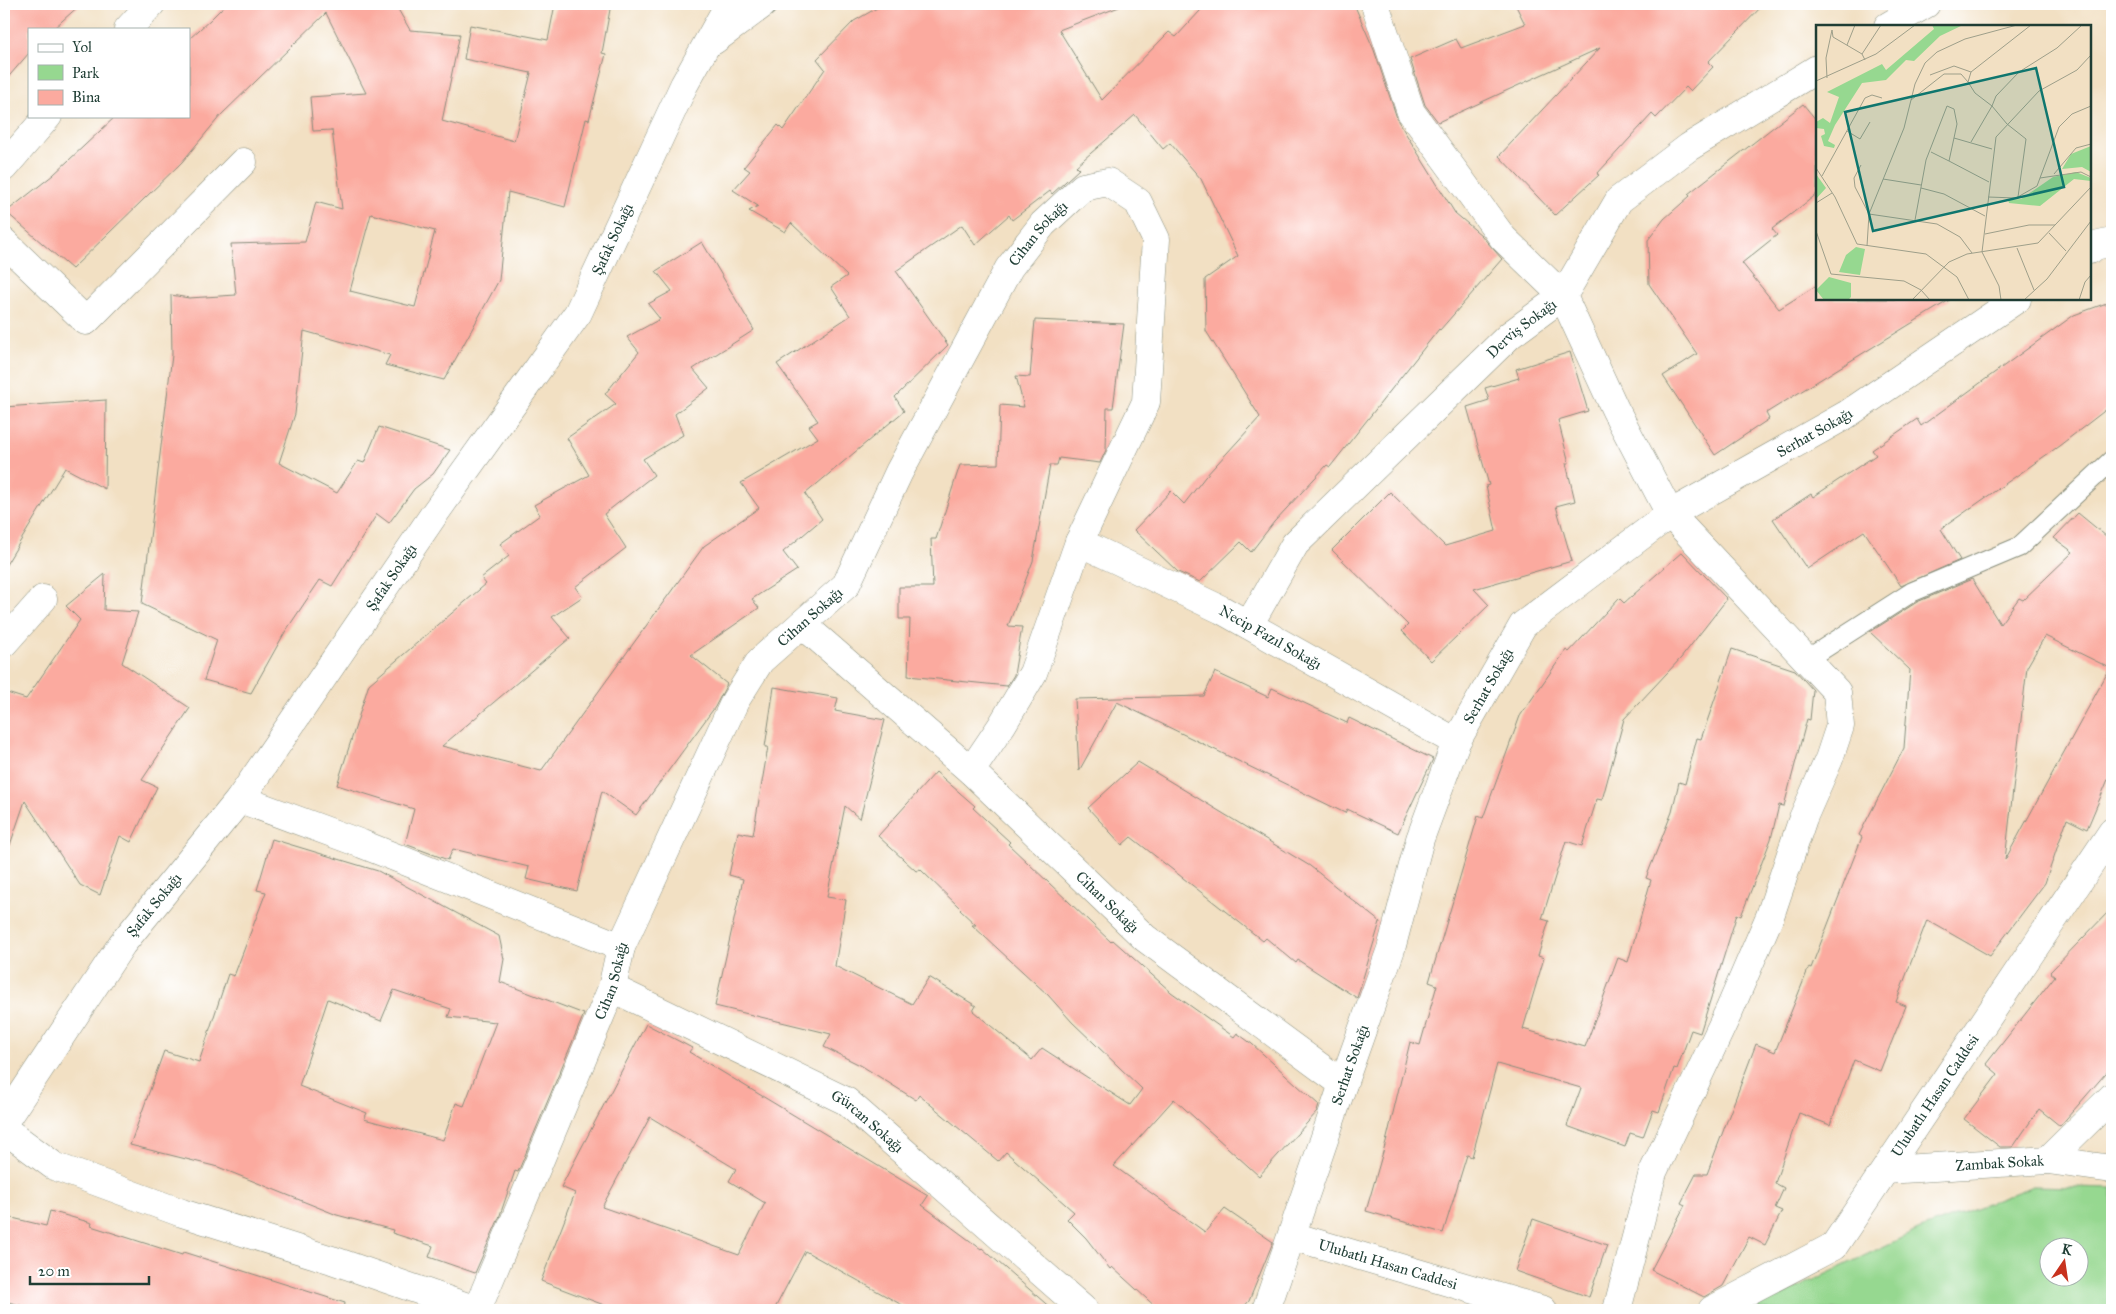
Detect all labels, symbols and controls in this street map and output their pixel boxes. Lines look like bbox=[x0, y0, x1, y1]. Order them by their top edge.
inset map bbox=[1816, 25, 2091, 300]
legend bbox=[28, 28, 190, 118]
text: Yol bbox=[72, 38, 93, 56]
text: Park bbox=[72, 64, 99, 82]
text: Bina bbox=[72, 88, 101, 106]
street label: Cihan Sokağı bbox=[1005, 197, 1071, 270]
street label: Şafak Sokağı bbox=[588, 200, 637, 278]
street label: Derviş Sokağı bbox=[1483, 295, 1560, 362]
street label: Serhat Sokağı bbox=[1773, 404, 1856, 461]
street label: Şafak Sokağı bbox=[362, 540, 420, 614]
street label: Cihan Sokağı bbox=[774, 583, 846, 651]
street label: Necip Fazıl Sokağı bbox=[1216, 601, 1325, 673]
street label: Serhat Sokağı bbox=[1459, 645, 1517, 727]
street label: Cihan Sokağı bbox=[1072, 867, 1143, 936]
street label: Şafak Sokağı bbox=[122, 869, 185, 941]
street label: Cihan Sokağı bbox=[591, 938, 631, 1023]
street label: Serhat Sokağı bbox=[1327, 1022, 1372, 1108]
street label: Ulubatlı Hasan Caddesi bbox=[1887, 1031, 1983, 1160]
street label: Gürcan Sokağı bbox=[828, 1086, 907, 1156]
street label: Zambak Sokak bbox=[1955, 1151, 2045, 1175]
street label: Ulubatlı Hasan Caddesi bbox=[1316, 1235, 1460, 1293]
north arrow bbox=[2038, 1236, 2088, 1286]
text: K bbox=[2060, 1240, 2075, 1259]
scale bar bbox=[30, 1254, 149, 1286]
text: 20 m bbox=[38, 1262, 70, 1280]

